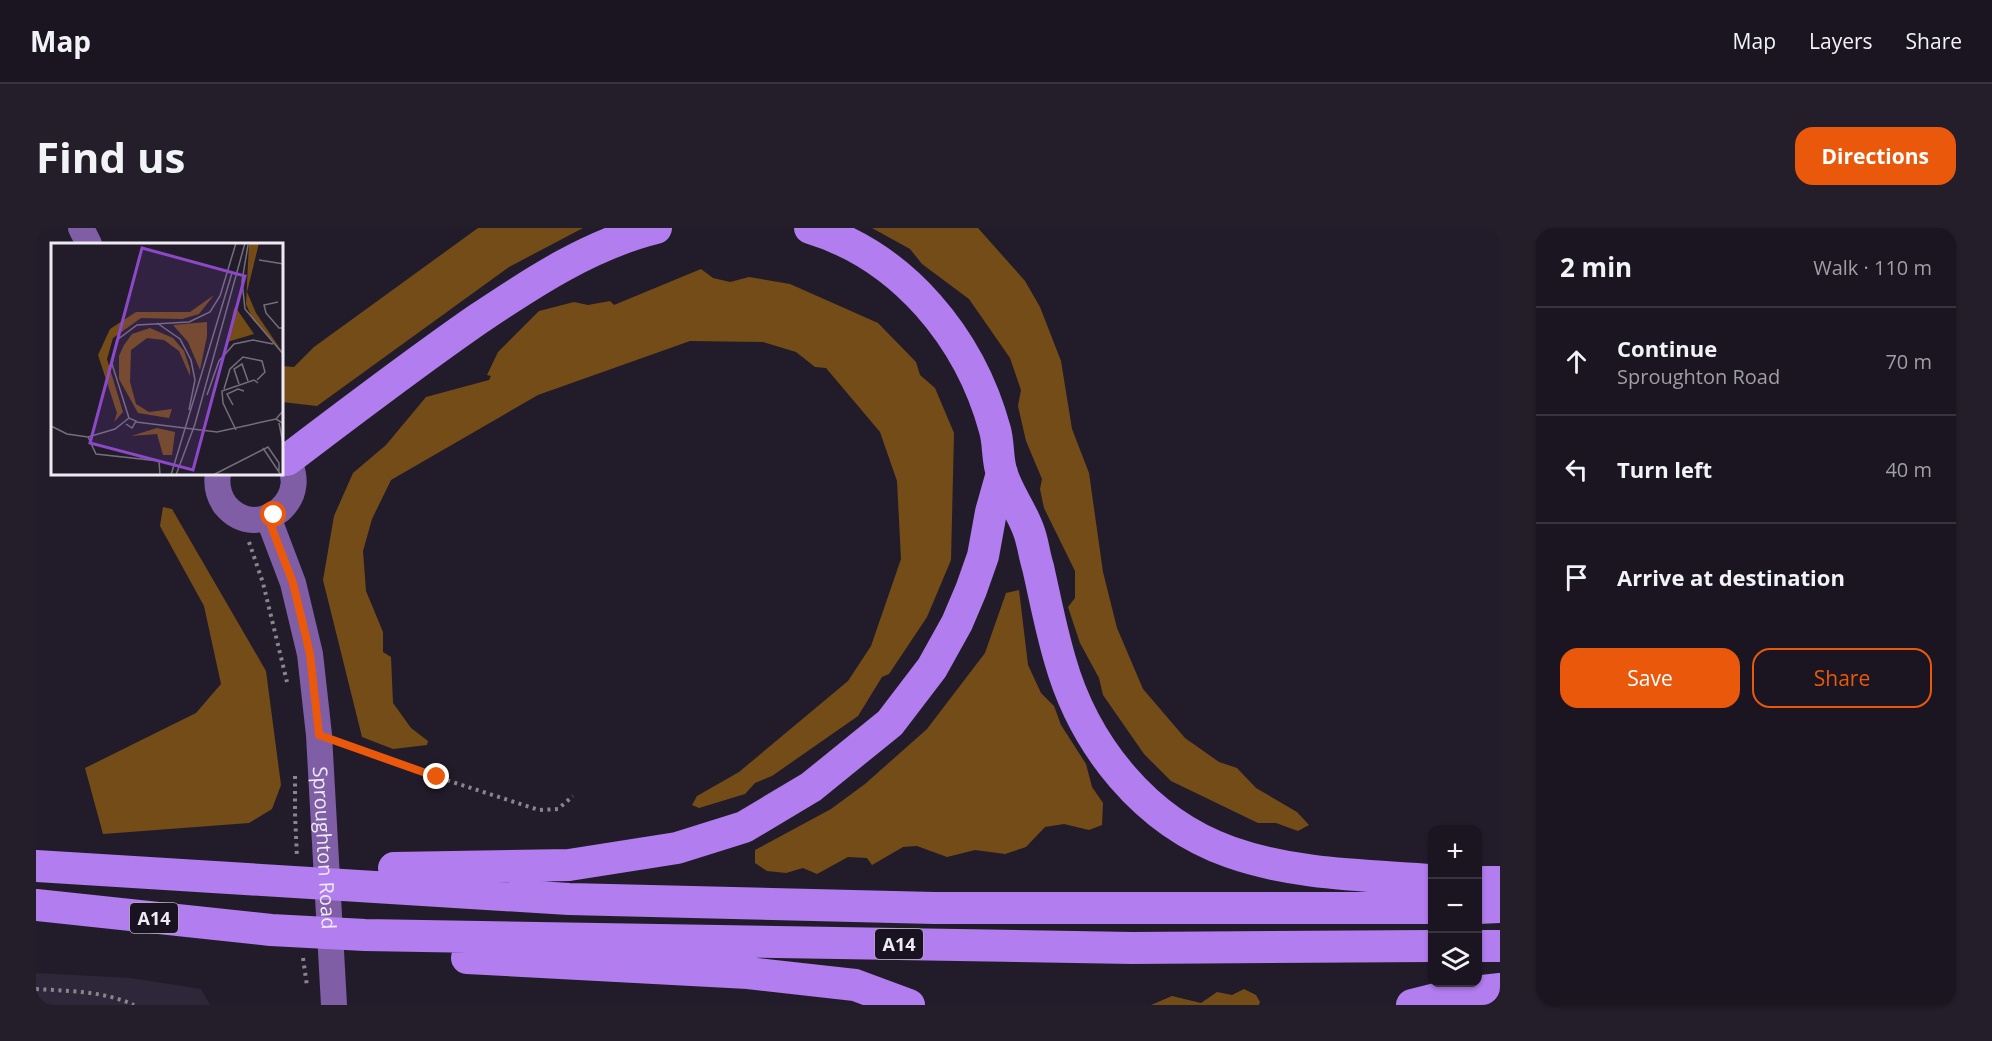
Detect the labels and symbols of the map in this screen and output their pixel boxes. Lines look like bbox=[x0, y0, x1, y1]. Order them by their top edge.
inset map bbox=[51, 243, 284, 476]
route start bbox=[260, 501, 286, 527]
route end bbox=[423, 763, 449, 789]
street label: Sproughton Road bbox=[307, 766, 343, 930]
road number: A14 bbox=[130, 903, 178, 933]
road number: A14 bbox=[875, 929, 923, 959]

